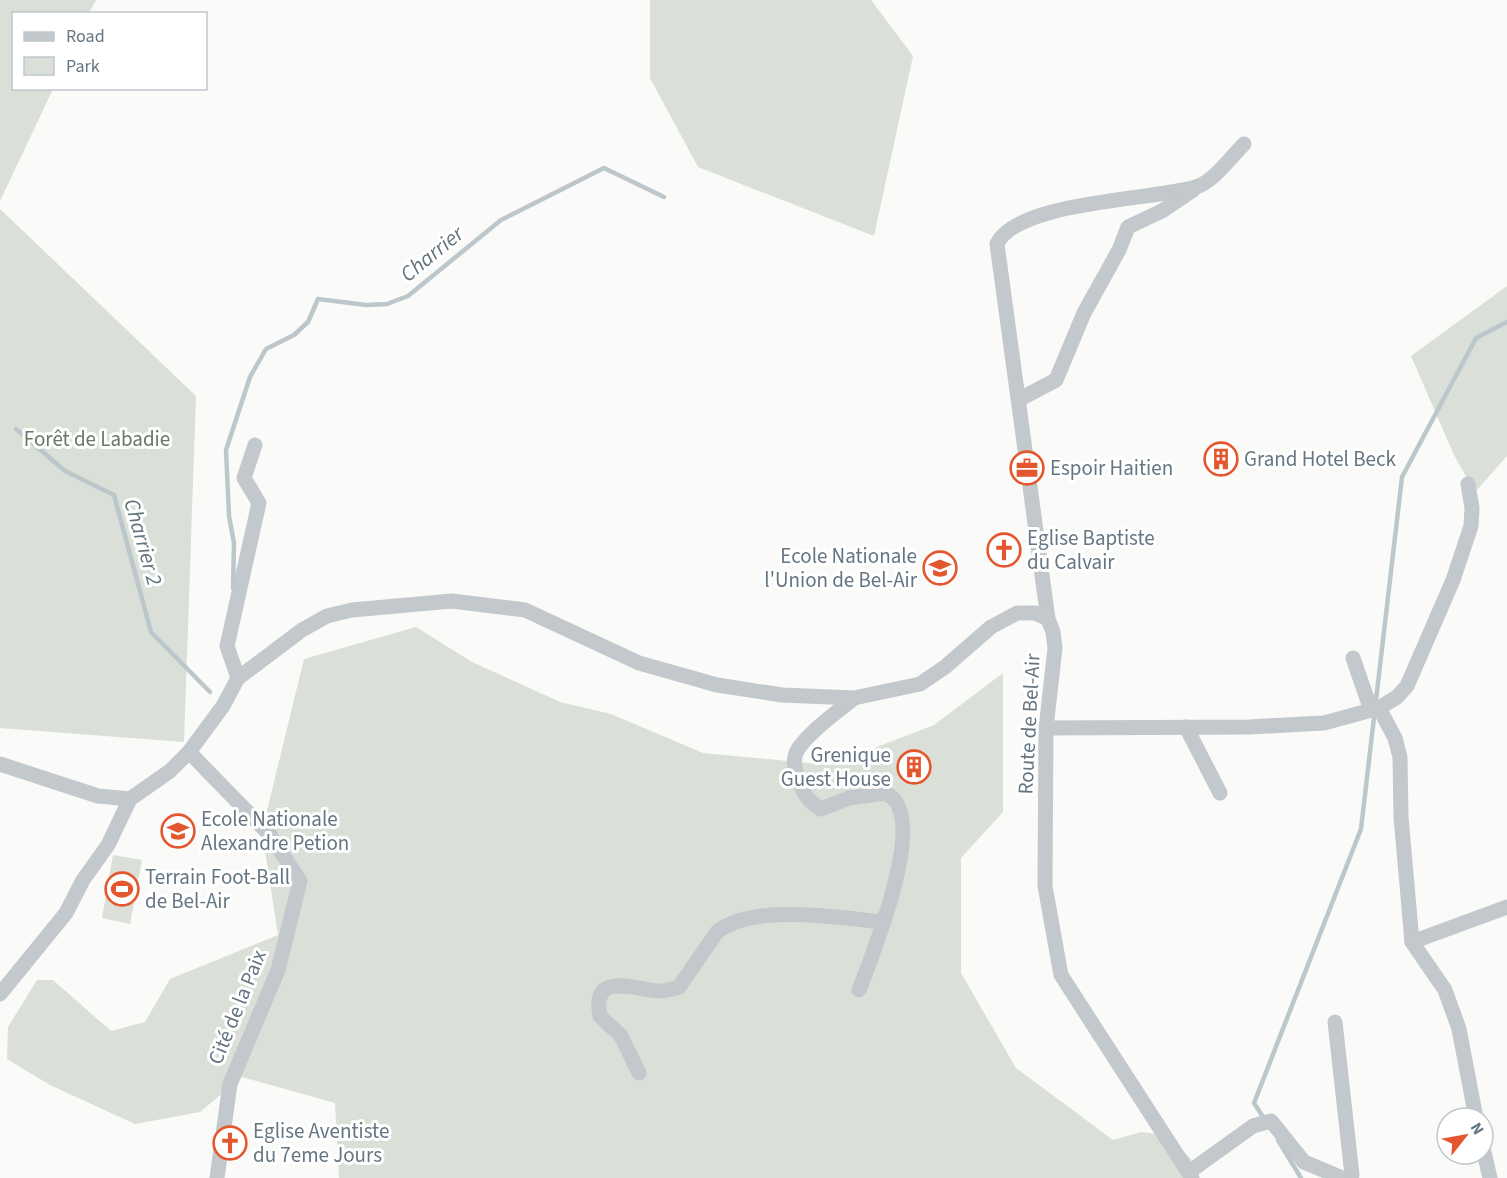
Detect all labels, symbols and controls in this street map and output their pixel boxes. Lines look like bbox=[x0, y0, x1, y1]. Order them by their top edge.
legend bbox=[12, 12, 207, 90]
text: Road bbox=[66, 24, 105, 49]
text: Park bbox=[66, 54, 100, 79]
water label: Charrier bbox=[393, 217, 472, 290]
park label: Forêt de Labadie bbox=[24, 424, 170, 454]
building icon: Grand Hotel Beck bbox=[1203, 441, 1239, 477]
place label: Grand Hotel Beck bbox=[1244, 444, 1397, 474]
office icon: Espoir Haitien bbox=[1009, 450, 1045, 486]
place label: Espoir Haitien bbox=[1050, 453, 1173, 483]
water label: Charrier 2 bbox=[115, 495, 171, 589]
place label: Eglise Baptiste du Calvair bbox=[1027, 523, 1155, 577]
church icon: Eglise Baptiste du Calvair bbox=[986, 532, 1022, 568]
place label: Ecole Nationale l'Union de Bel-Air bbox=[764, 541, 918, 595]
school or university icon: Ecole Nationale l'Union de Bel-Air bbox=[922, 550, 958, 586]
street label: Route de Bel-Air bbox=[1010, 652, 1048, 795]
place label: Grenique Guest House bbox=[781, 740, 891, 794]
building icon: Grenique Guest House bbox=[896, 749, 932, 785]
place label: Ecole Nationale Alexandre Petion bbox=[201, 804, 349, 858]
school or university icon: Ecole Nationale Alexandre Petion bbox=[160, 813, 196, 849]
place label: Terrain Foot-Ball de Bel-Air bbox=[145, 862, 290, 916]
sports icon: Terrain Foot-Ball de Bel-Air bbox=[104, 871, 140, 907]
street label: Cité de la Paix bbox=[200, 945, 274, 1069]
north arrow bbox=[1435, 1106, 1495, 1166]
place label: Eglise Aventiste du 7eme Jours bbox=[253, 1116, 389, 1170]
text: N bbox=[1465, 1119, 1489, 1139]
church icon: Eglise Aventiste du 7eme Jours bbox=[212, 1125, 248, 1161]

